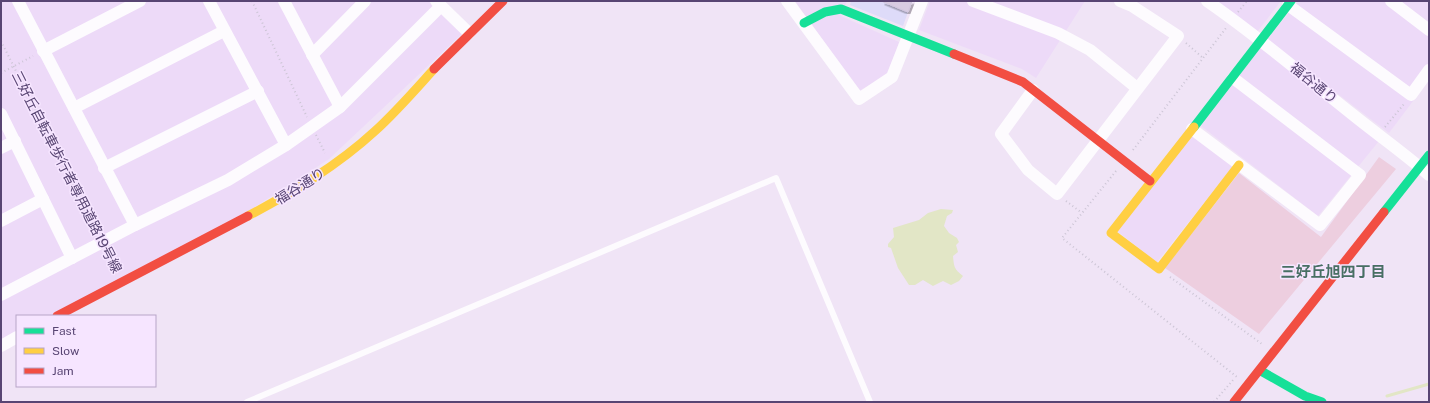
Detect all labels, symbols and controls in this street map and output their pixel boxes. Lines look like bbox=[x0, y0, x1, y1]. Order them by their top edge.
street label: 福谷通り bbox=[1287, 59, 1341, 107]
street label: 三好丘自転車歩行者専用道路19号線 bbox=[9, 68, 125, 276]
street label: 福谷通り bbox=[272, 164, 328, 208]
district label: 三好丘旭四丁目 bbox=[1280, 263, 1386, 280]
legend bbox=[16, 315, 156, 387]
text: Fast bbox=[52, 324, 77, 338]
text: Slow bbox=[52, 344, 80, 358]
text: Jam bbox=[52, 364, 74, 378]

